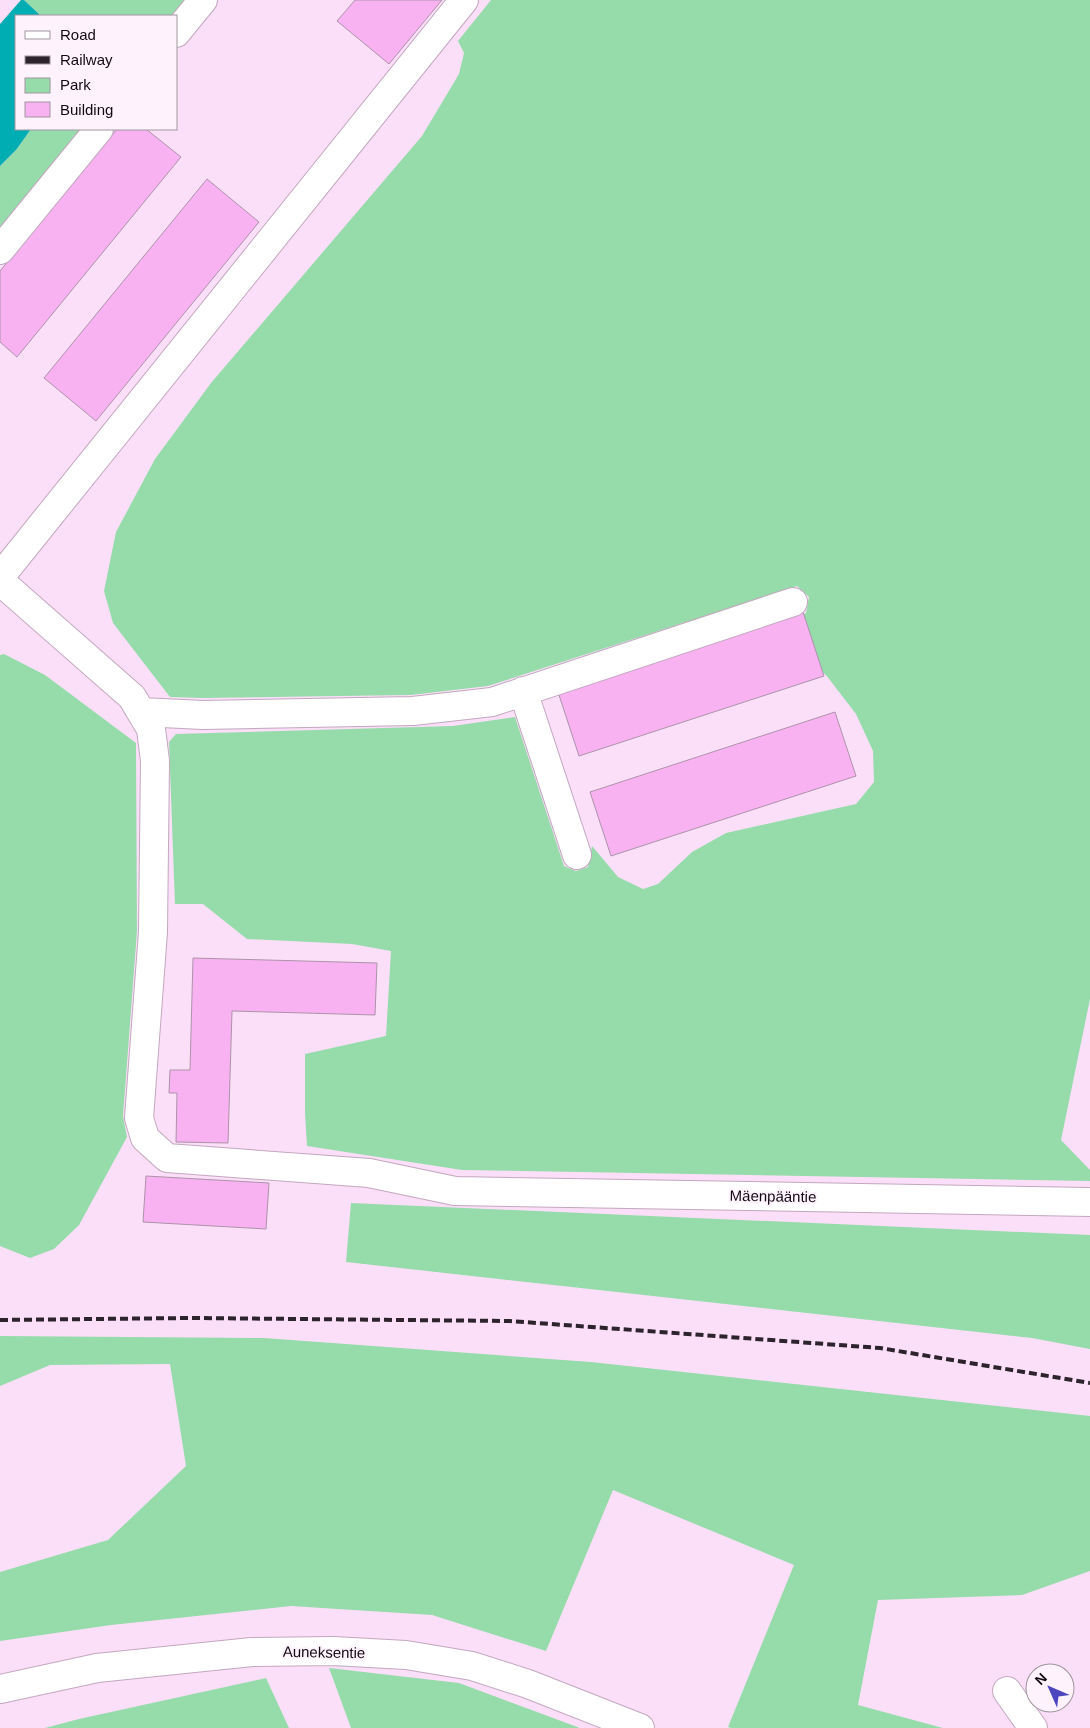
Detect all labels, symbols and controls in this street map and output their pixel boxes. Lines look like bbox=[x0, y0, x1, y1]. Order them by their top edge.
legend bbox=[15, 15, 178, 130]
text: Road bbox=[60, 26, 96, 43]
text: Railway bbox=[60, 51, 113, 68]
text: Park bbox=[60, 76, 91, 93]
text: Building bbox=[60, 101, 113, 118]
street label: Mäenpääntie bbox=[729, 1187, 817, 1205]
street label: Auneksentie bbox=[283, 1643, 365, 1661]
north arrow bbox=[1025, 1663, 1075, 1713]
text: N bbox=[1032, 1670, 1050, 1688]

